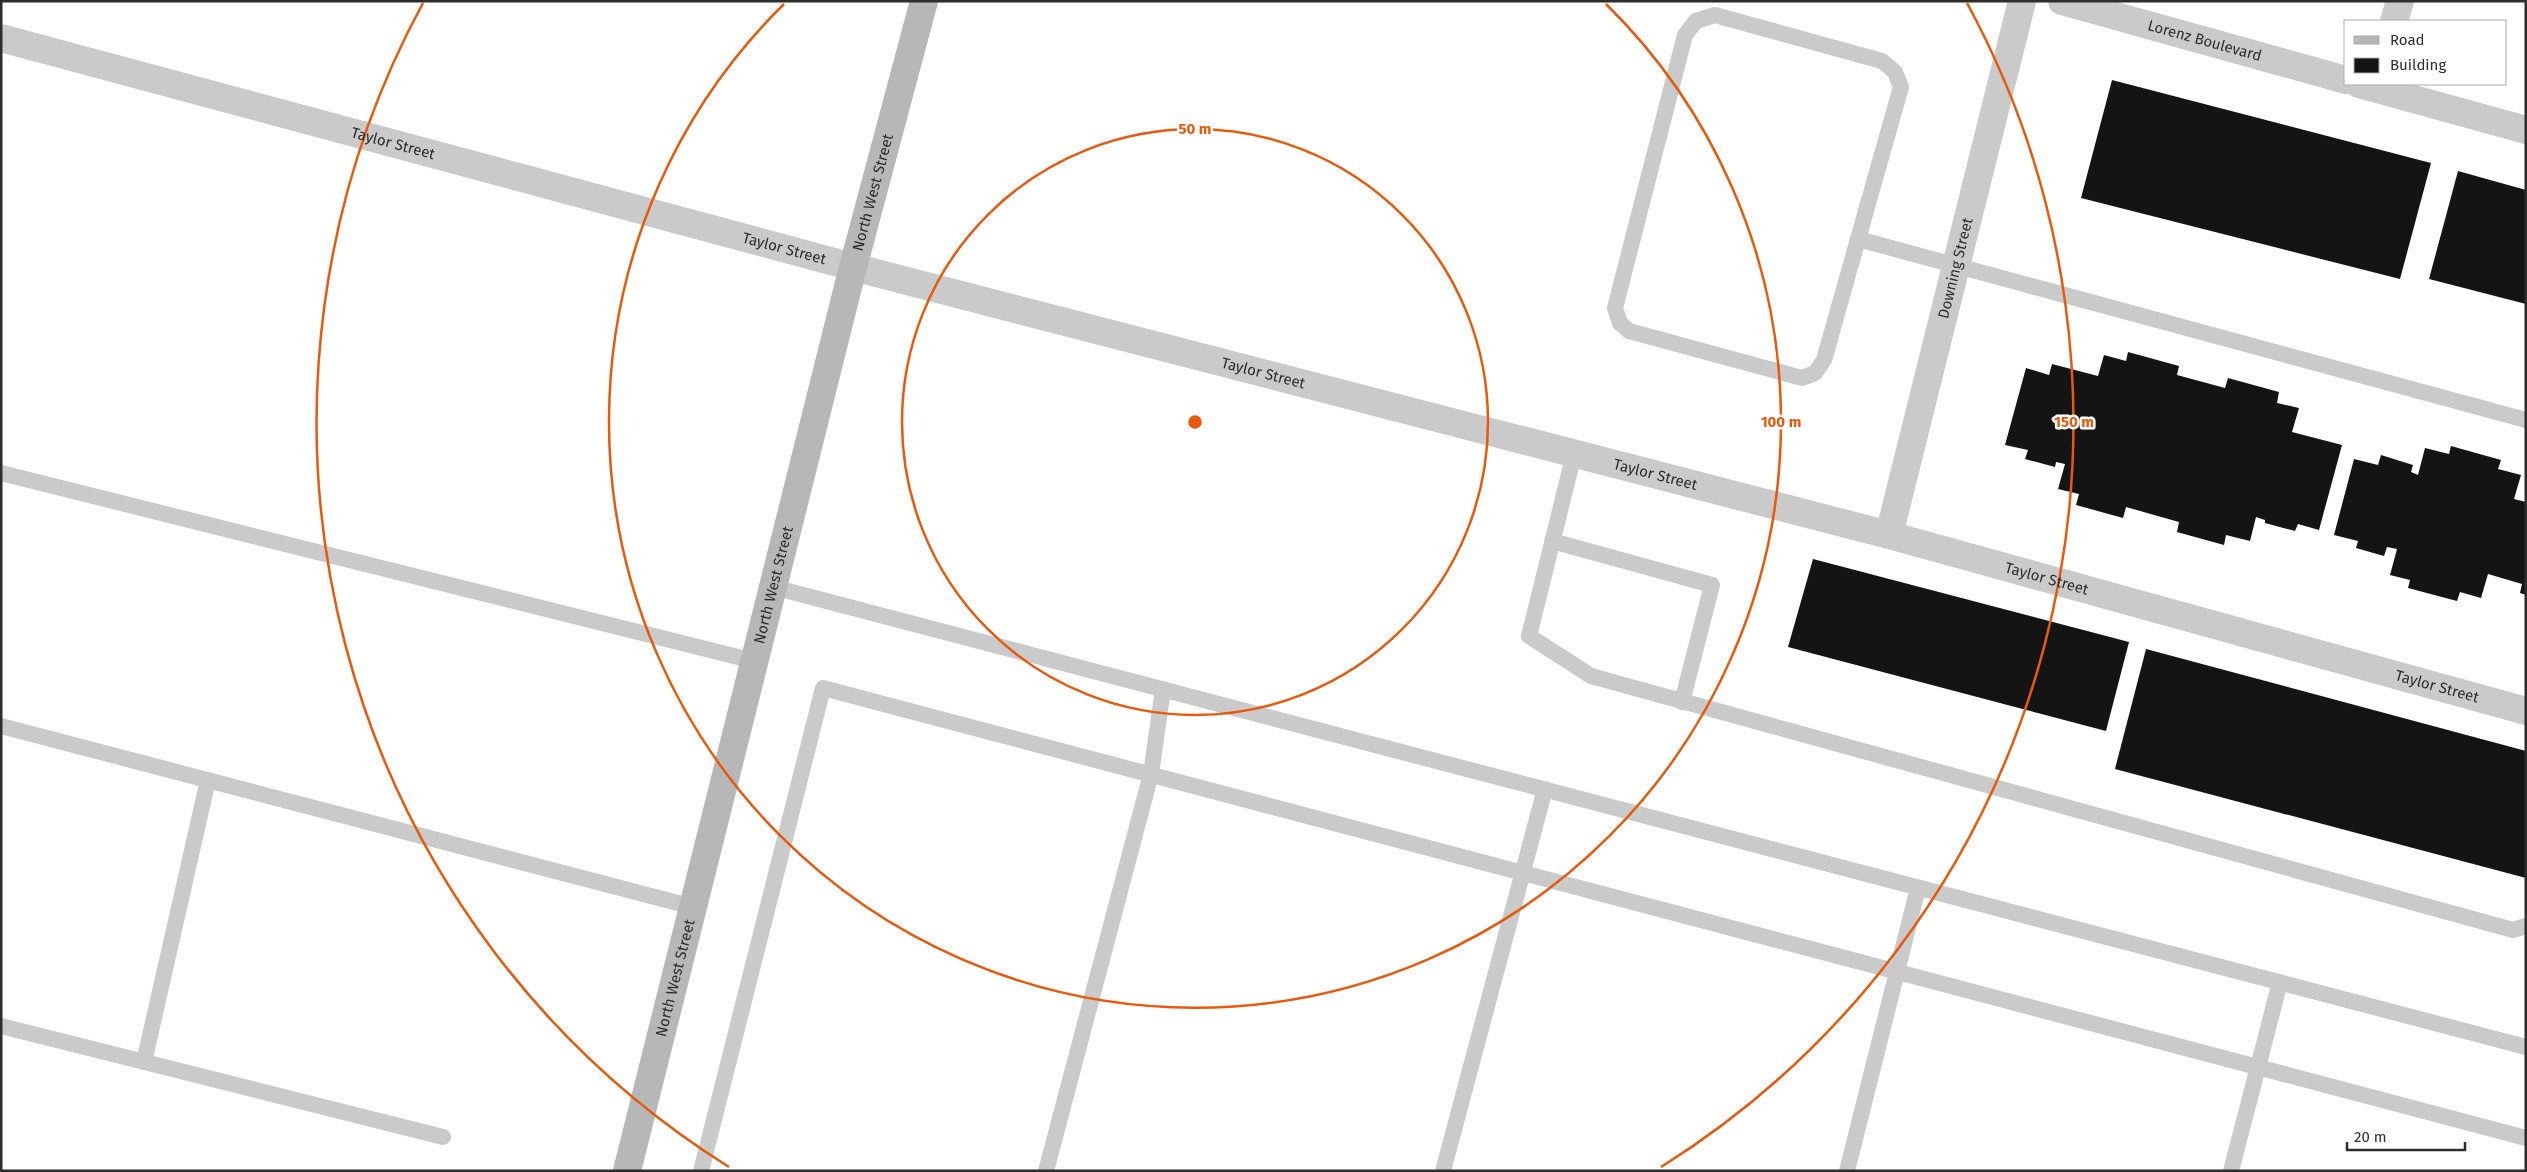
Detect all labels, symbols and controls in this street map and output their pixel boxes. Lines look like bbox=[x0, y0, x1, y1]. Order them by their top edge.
street label: Lorenz Boulevard bbox=[2146, 16, 2264, 65]
legend bbox=[2344, 20, 2507, 85]
text: Road bbox=[2390, 31, 2425, 49]
text: Building bbox=[2390, 56, 2446, 74]
text: 50 m bbox=[1178, 120, 1212, 138]
street label: Taylor Street bbox=[349, 124, 437, 163]
street label: North West Street bbox=[849, 131, 897, 253]
street label: Downing Street bbox=[1934, 215, 1977, 321]
street label: Taylor Street bbox=[740, 229, 829, 269]
street label: Taylor Street bbox=[1219, 354, 1308, 393]
centre of rings bbox=[1186, 413, 1204, 431]
text: 100 m bbox=[1761, 413, 1801, 431]
text: 150 m bbox=[2054, 413, 2094, 431]
street label: Taylor Street bbox=[1611, 455, 1700, 494]
street label: North West Street bbox=[750, 524, 797, 646]
street label: Taylor Street bbox=[2003, 558, 2091, 599]
street label: Taylor Street bbox=[2393, 666, 2482, 707]
street label: North West Street bbox=[652, 917, 699, 1039]
scale bar bbox=[2347, 1120, 2464, 1152]
text: 20 m bbox=[2354, 1128, 2387, 1146]

